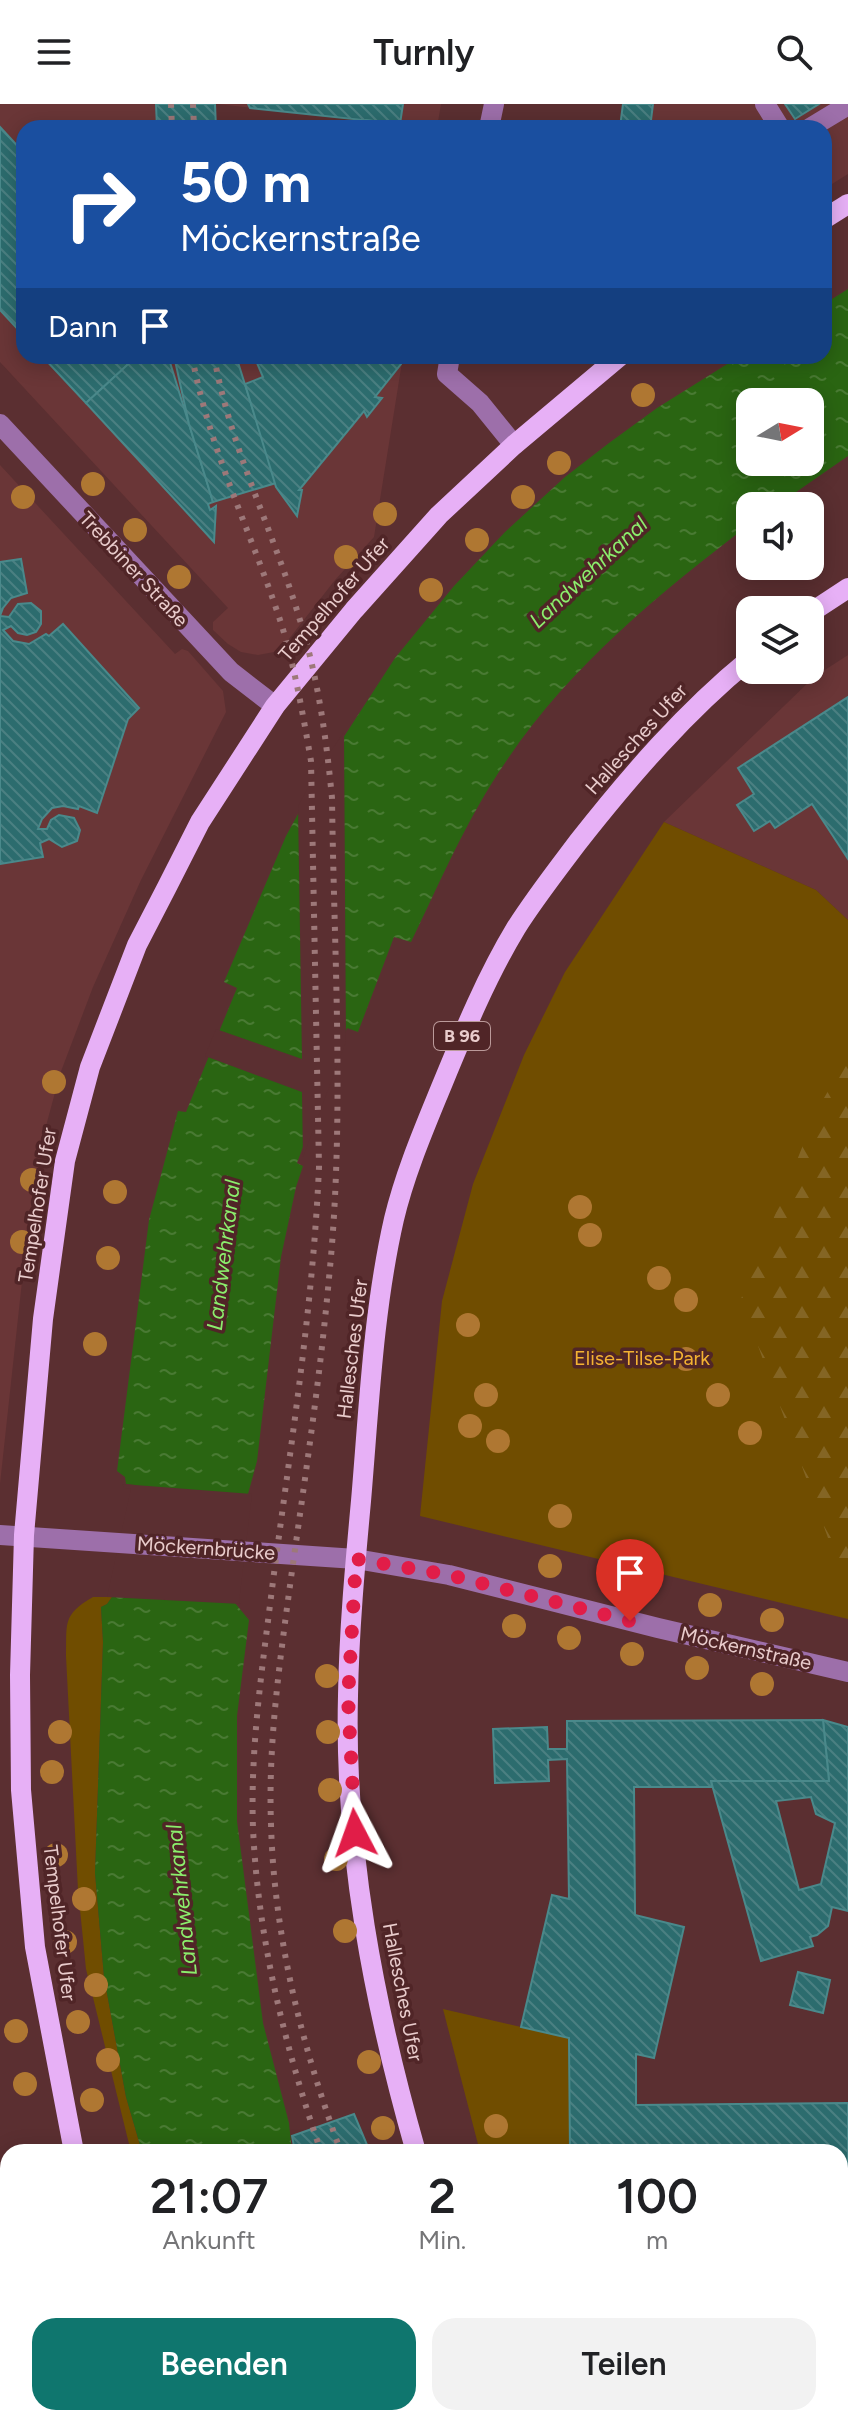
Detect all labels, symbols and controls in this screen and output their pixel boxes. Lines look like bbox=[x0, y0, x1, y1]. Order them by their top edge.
icon: menu bbox=[32, 30, 76, 74]
icon: search bbox=[772, 30, 816, 74]
text: Turnly bbox=[373, 31, 475, 74]
text: 50 m bbox=[180, 149, 311, 216]
icon: right bbox=[48, 152, 152, 256]
text: Möckernstraße bbox=[180, 217, 421, 260]
icon: arrive bbox=[133, 304, 177, 348]
text: Dann bbox=[48, 308, 117, 345]
north arrow bbox=[736, 388, 824, 476]
map controls bbox=[736, 388, 824, 684]
button: sound bbox=[736, 492, 824, 580]
street label: Trebbiner Straße bbox=[75, 506, 194, 632]
water label: Landwehrkanal bbox=[524, 511, 653, 634]
street label: Tempelhofer Ufer bbox=[274, 532, 395, 666]
button: layers bbox=[736, 596, 824, 684]
street label: Hallesches Ufer bbox=[580, 679, 692, 799]
road number: B 96 bbox=[434, 1022, 490, 1050]
street label: Tempelhofer Ufer bbox=[13, 1125, 61, 1284]
water label: Landwehrkanal bbox=[201, 1178, 246, 1332]
street label: Hallesches Ufer bbox=[332, 1278, 373, 1420]
park label: Elise-Tilse-Park bbox=[574, 1346, 710, 1370]
street label: Möckernbrücke bbox=[136, 1531, 276, 1565]
pin bbox=[596, 1539, 664, 1621]
icon: arrive bbox=[608, 1551, 652, 1595]
street label: Möckernstraße bbox=[678, 1621, 814, 1675]
position arrow bbox=[313, 1791, 397, 1875]
water label: Landwehrkanal bbox=[160, 1823, 203, 1977]
street label: Tempelhofer Ufer bbox=[39, 1844, 81, 2002]
street label: Hallesches Ufer bbox=[378, 1921, 428, 2064]
text: 21:07 bbox=[150, 2167, 268, 2225]
text: 2 bbox=[428, 2167, 456, 2225]
text: 100 bbox=[616, 2167, 698, 2225]
text: Ankunft bbox=[162, 2224, 256, 2256]
text: Min. bbox=[418, 2224, 466, 2256]
text: m bbox=[646, 2224, 668, 2256]
button: Beenden bbox=[32, 2318, 416, 2410]
button: Teilen bbox=[432, 2318, 816, 2410]

